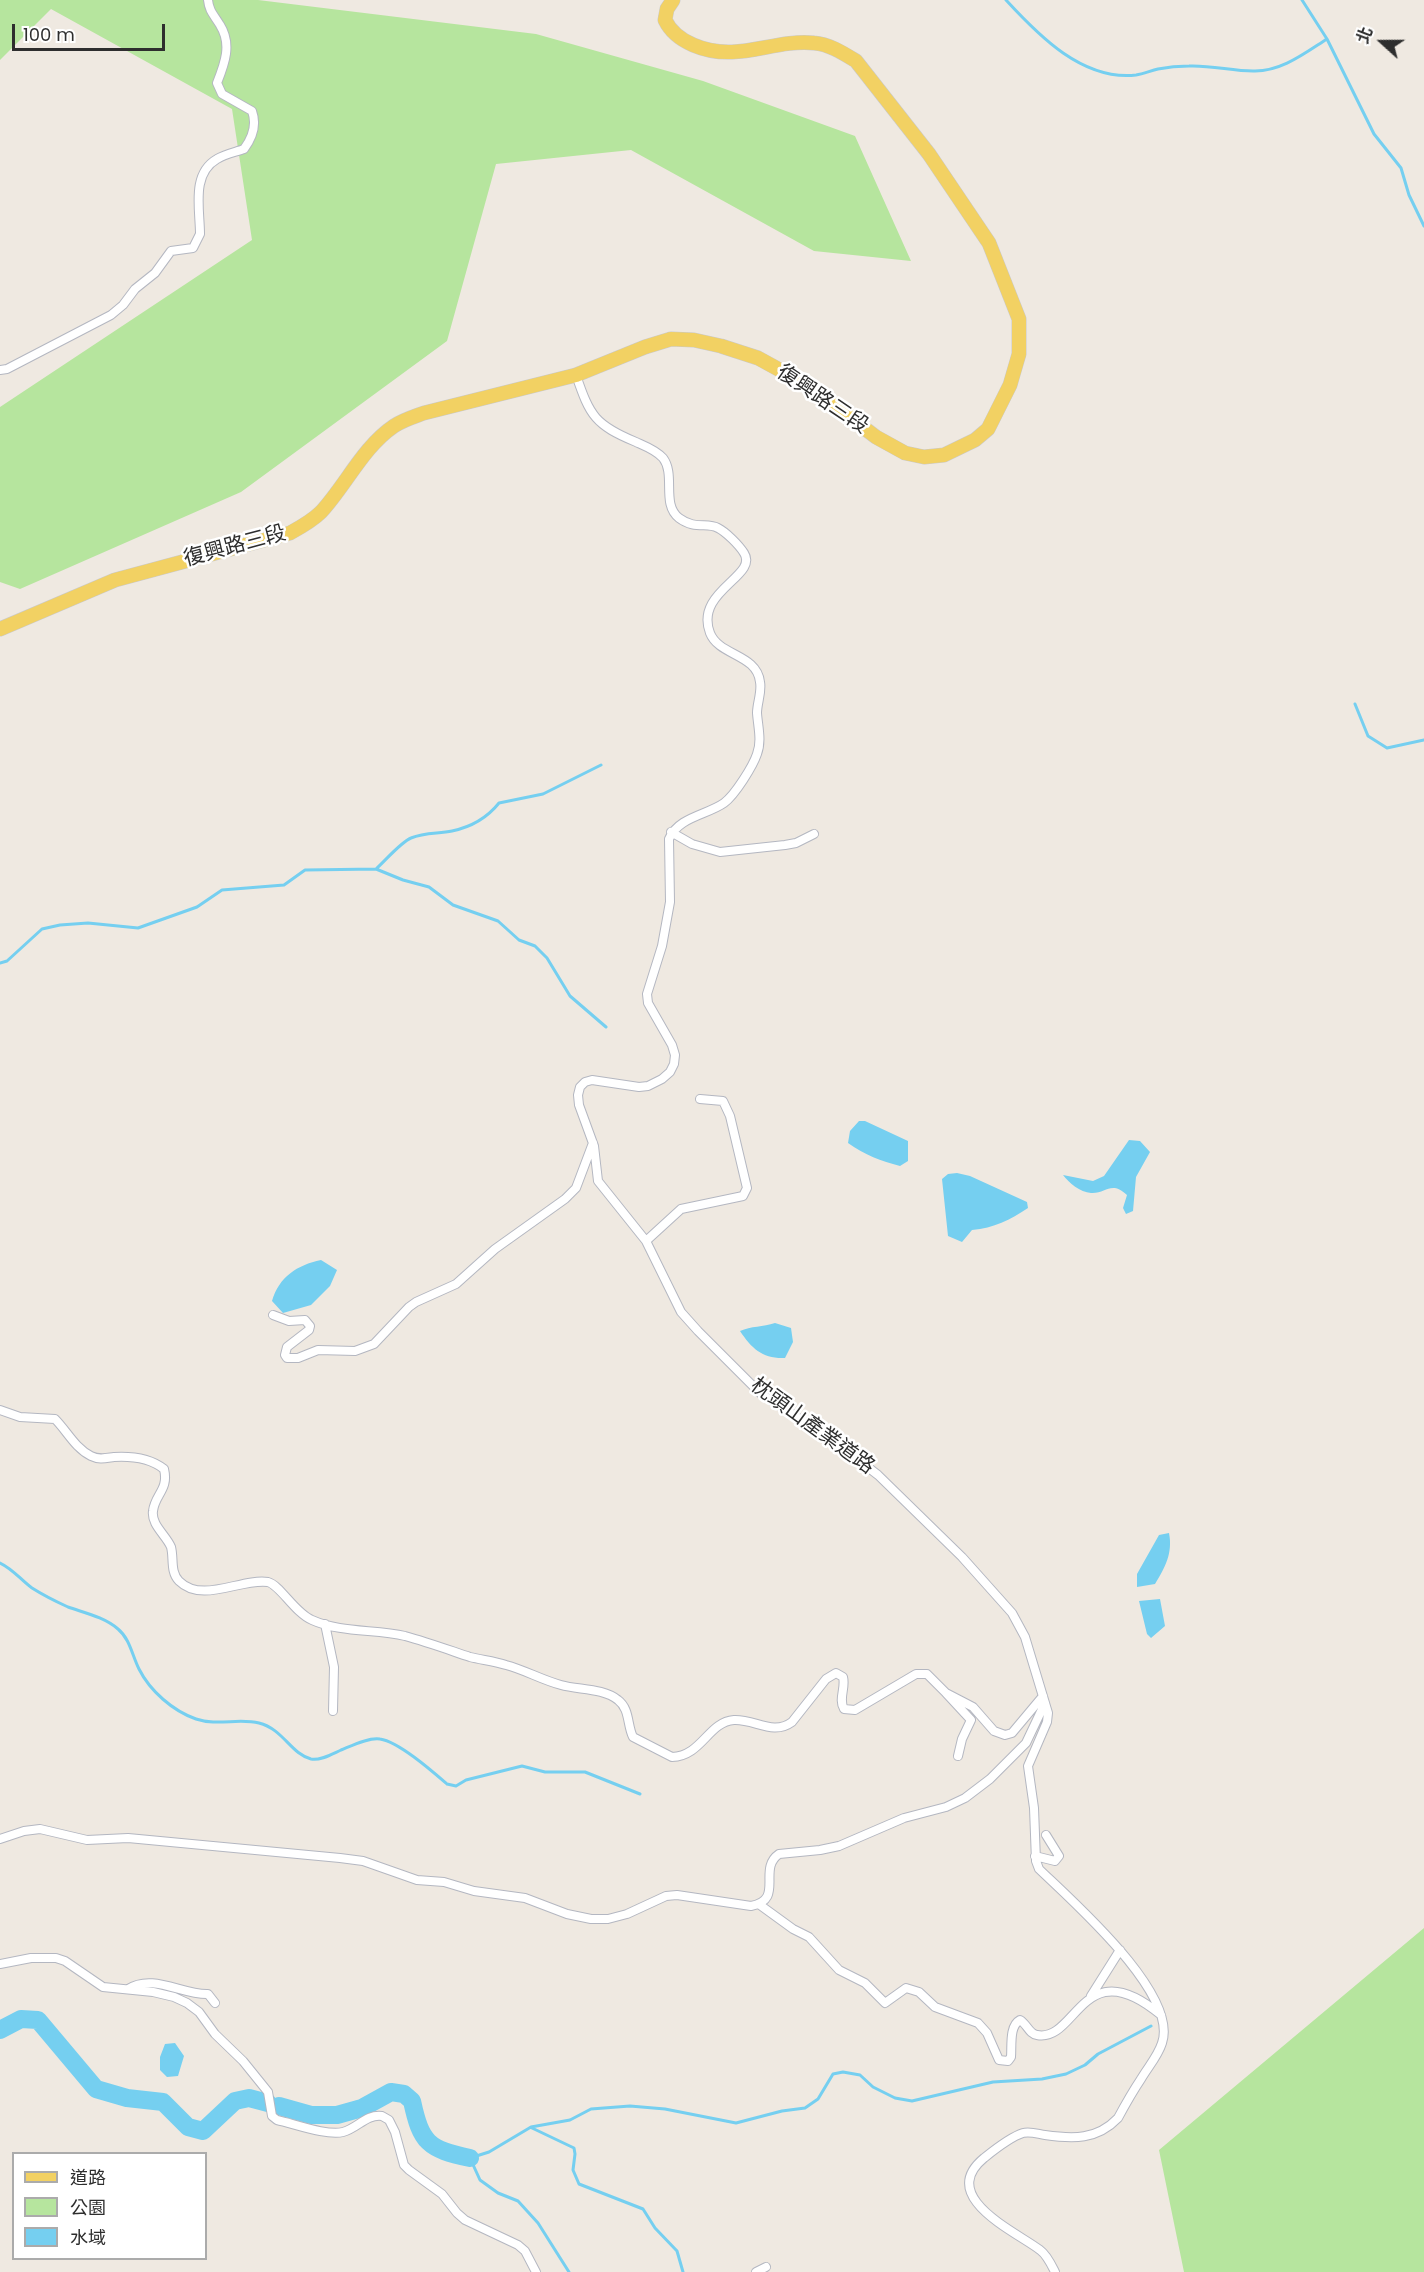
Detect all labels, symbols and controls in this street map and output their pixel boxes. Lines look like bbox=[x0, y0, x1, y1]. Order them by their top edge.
scale bar bbox=[15, 12, 168, 50]
north arrow bbox=[1352, 12, 1412, 72]
text: 100 m bbox=[23, 22, 75, 47]
text: 北 bbox=[1351, 24, 1378, 47]
street label: 復興路三段 bbox=[771, 360, 873, 440]
street label: 復興路三段 bbox=[181, 521, 289, 573]
street label: 枕頭山產業道路 bbox=[745, 1374, 879, 1480]
legend bbox=[12, 2152, 207, 2260]
text: 道路 bbox=[70, 2165, 106, 2190]
text: 公園 bbox=[70, 2195, 106, 2220]
text: 水域 bbox=[70, 2225, 106, 2250]

